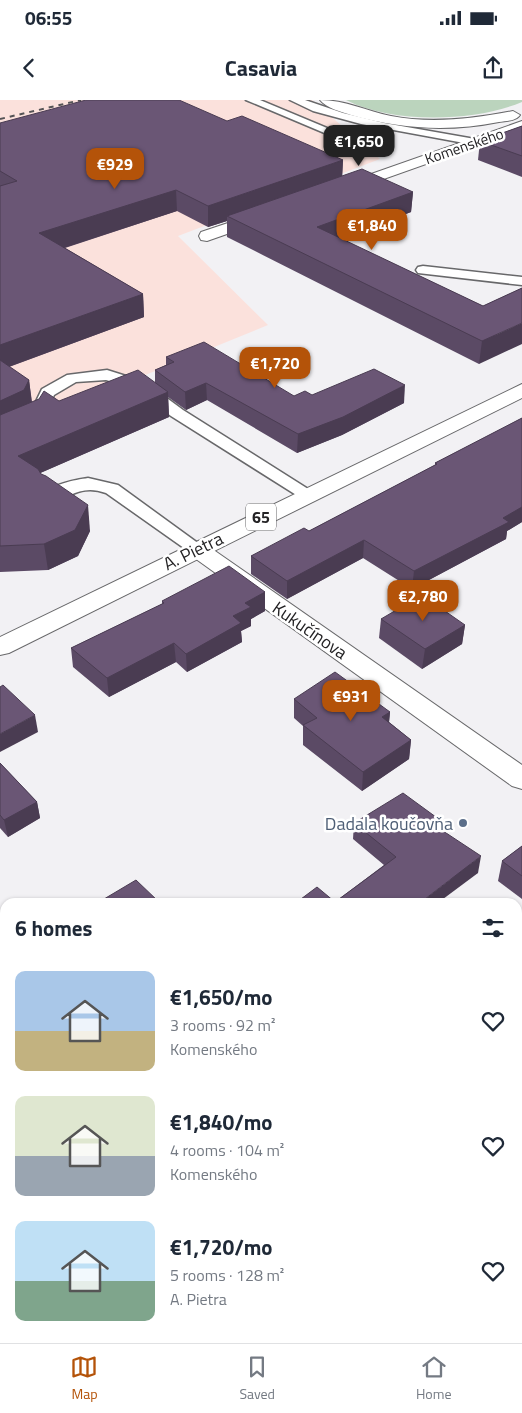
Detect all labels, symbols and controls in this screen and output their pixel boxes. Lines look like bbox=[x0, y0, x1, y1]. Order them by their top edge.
text: 06:55 bbox=[25, 3, 72, 32]
text: Casavia bbox=[225, 51, 297, 85]
icon: back bbox=[15, 54, 43, 82]
icon: share bbox=[479, 54, 507, 82]
street label: Komenského bbox=[422, 122, 507, 170]
pin: €1,650 bbox=[318, 124, 400, 167]
text: €1,650 bbox=[334, 129, 384, 153]
pin: €929 bbox=[85, 148, 145, 190]
text: €929 bbox=[97, 152, 133, 176]
pin: €1,840 bbox=[331, 208, 413, 251]
text: €1,840 bbox=[347, 213, 397, 237]
pin: €1,720 bbox=[234, 346, 316, 389]
text: €1,720 bbox=[250, 351, 300, 375]
road number: 65 bbox=[246, 504, 276, 531]
street label: A. Pietra bbox=[158, 525, 228, 577]
pin: €2,780 bbox=[382, 580, 464, 622]
text: €2,780 bbox=[398, 584, 448, 608]
street label: Kukučínova bbox=[267, 594, 353, 666]
pin: €931 bbox=[321, 680, 381, 722]
text: €931 bbox=[333, 684, 369, 708]
place label: Dadala koučovňa bbox=[325, 810, 453, 837]
marker: Dadala koučovňa bbox=[457, 817, 469, 829]
text: 6 homes bbox=[15, 912, 92, 944]
icon: filters bbox=[479, 914, 507, 942]
text: €1,650/mo bbox=[170, 981, 272, 1013]
icon: home bbox=[55, 991, 115, 1051]
icon: heart bbox=[479, 1007, 507, 1035]
text: 3 rooms · 92 m² bbox=[170, 1013, 275, 1037]
text: Komenského bbox=[170, 1037, 257, 1061]
text: €1,840/mo bbox=[170, 1106, 272, 1138]
icon: home bbox=[55, 1116, 115, 1176]
icon: heart bbox=[479, 1132, 507, 1160]
text: 4 rooms · 104 m² bbox=[170, 1138, 284, 1162]
text: Komenského bbox=[170, 1162, 257, 1186]
text: €1,720/mo bbox=[170, 1231, 272, 1263]
icon: home bbox=[55, 1241, 115, 1301]
icon: heart bbox=[479, 1257, 507, 1285]
text: 5 rooms · 128 m² bbox=[170, 1263, 284, 1287]
text: A. Pietra bbox=[170, 1287, 227, 1311]
tab: Map bbox=[70, 1353, 98, 1404]
tab: Saved bbox=[239, 1353, 275, 1404]
tab: Home bbox=[416, 1353, 452, 1404]

